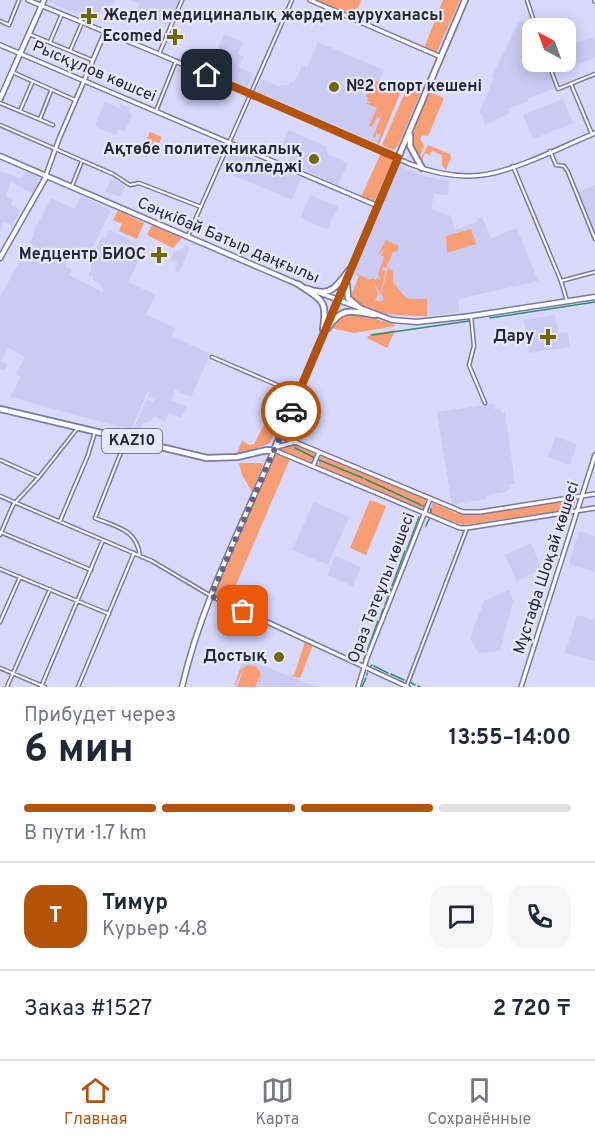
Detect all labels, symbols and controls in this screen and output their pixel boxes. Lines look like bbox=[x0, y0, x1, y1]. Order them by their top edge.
place label: Жедел медициналық жәрдем ауруханасы bbox=[103, 6, 443, 26]
marker: Жедел медициналық жәрдем ауруханасы bbox=[80, 7, 98, 25]
north arrow bbox=[522, 18, 576, 72]
map controls bbox=[522, 18, 576, 72]
place label: Ecomed bbox=[103, 27, 162, 47]
marker: Ecomed bbox=[166, 28, 184, 46]
street label: Рысқұлов көшсеі bbox=[29, 37, 159, 107]
pin bbox=[181, 49, 232, 100]
icon: home bbox=[190, 58, 223, 91]
place label: №2 спорт кешені bbox=[346, 77, 482, 97]
marker: №2 спорт кешені bbox=[327, 80, 341, 94]
place label: Ақтөбе политехникалық колледжі bbox=[103, 140, 302, 178]
marker: Ақтөбе политехникалық колледжі bbox=[307, 152, 321, 166]
street label: Сәңкібай Батыр даңғылы bbox=[134, 193, 322, 289]
place label: Медцентр БИОС bbox=[19, 245, 146, 265]
marker: Медцентр БИОС bbox=[150, 246, 168, 264]
place label: Дару bbox=[493, 327, 534, 347]
marker: Дару bbox=[539, 328, 557, 346]
courier bbox=[261, 381, 321, 441]
icon: car bbox=[275, 395, 308, 428]
road number: KAZ10 bbox=[102, 429, 162, 453]
street label: Мұстафа Шоқай көшесі bbox=[510, 479, 584, 657]
street label: Ораз Тәтеұлы көшесі bbox=[344, 510, 420, 666]
pin bbox=[217, 585, 268, 636]
icon: bag bbox=[226, 594, 259, 627]
place label: Достық bbox=[203, 647, 267, 667]
marker: Достық bbox=[272, 650, 286, 664]
text: Прибудет через bbox=[24, 703, 176, 729]
text: 13:55–14:00 bbox=[448, 725, 571, 752]
text: 6 мин bbox=[24, 727, 134, 776]
text: В пути · 1.7 km bbox=[24, 821, 147, 847]
button: chat bbox=[430, 885, 493, 948]
button: phone bbox=[508, 885, 571, 948]
text: Тимур bbox=[102, 890, 168, 917]
text: Т bbox=[49, 903, 62, 930]
text: Курьер · 4.8 bbox=[102, 917, 208, 943]
text: Заказ #1527 bbox=[24, 996, 152, 1023]
text: 2 720 ₸ bbox=[493, 996, 571, 1023]
tab: Главная bbox=[64, 1074, 127, 1130]
tab: Карта bbox=[255, 1074, 299, 1130]
tab: Сохранённые bbox=[427, 1074, 531, 1130]

